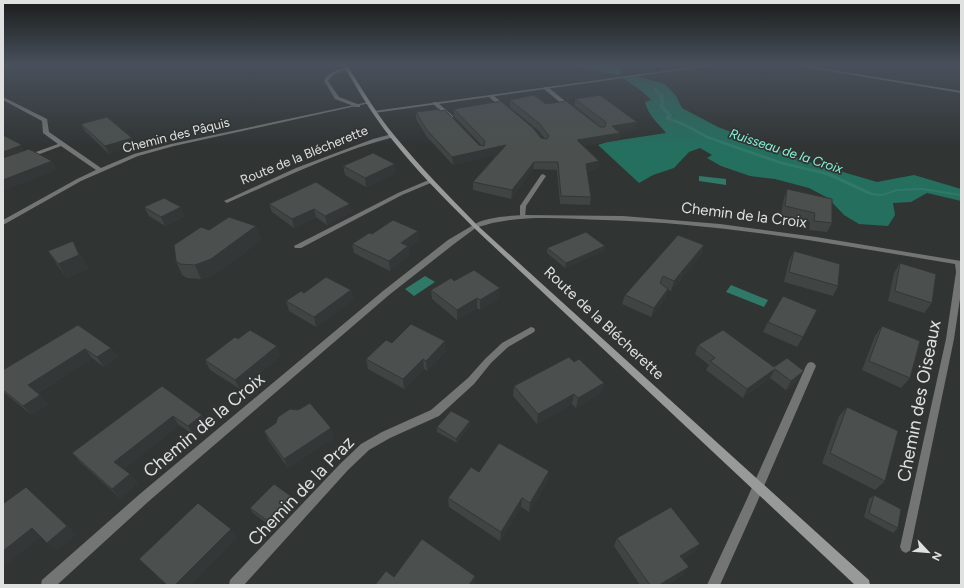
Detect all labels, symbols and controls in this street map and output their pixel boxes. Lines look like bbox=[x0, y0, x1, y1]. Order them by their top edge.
street label: Chemin des Pâquis bbox=[121, 114, 231, 156]
street label: Route de la Blécherette bbox=[238, 122, 370, 188]
water label: Ruisseau de la Croix bbox=[728, 126, 845, 177]
street label: Chemin de la Croix bbox=[680, 198, 808, 232]
street label: Route de la Blécherette bbox=[540, 263, 668, 383]
street label: Chemin des Oiseaux bbox=[893, 318, 946, 484]
street label: Chemin de la Croix bbox=[139, 368, 269, 482]
street label: Chemin de la Praz bbox=[243, 432, 359, 550]
north arrow bbox=[908, 532, 948, 572]
text: N bbox=[929, 549, 944, 563]

